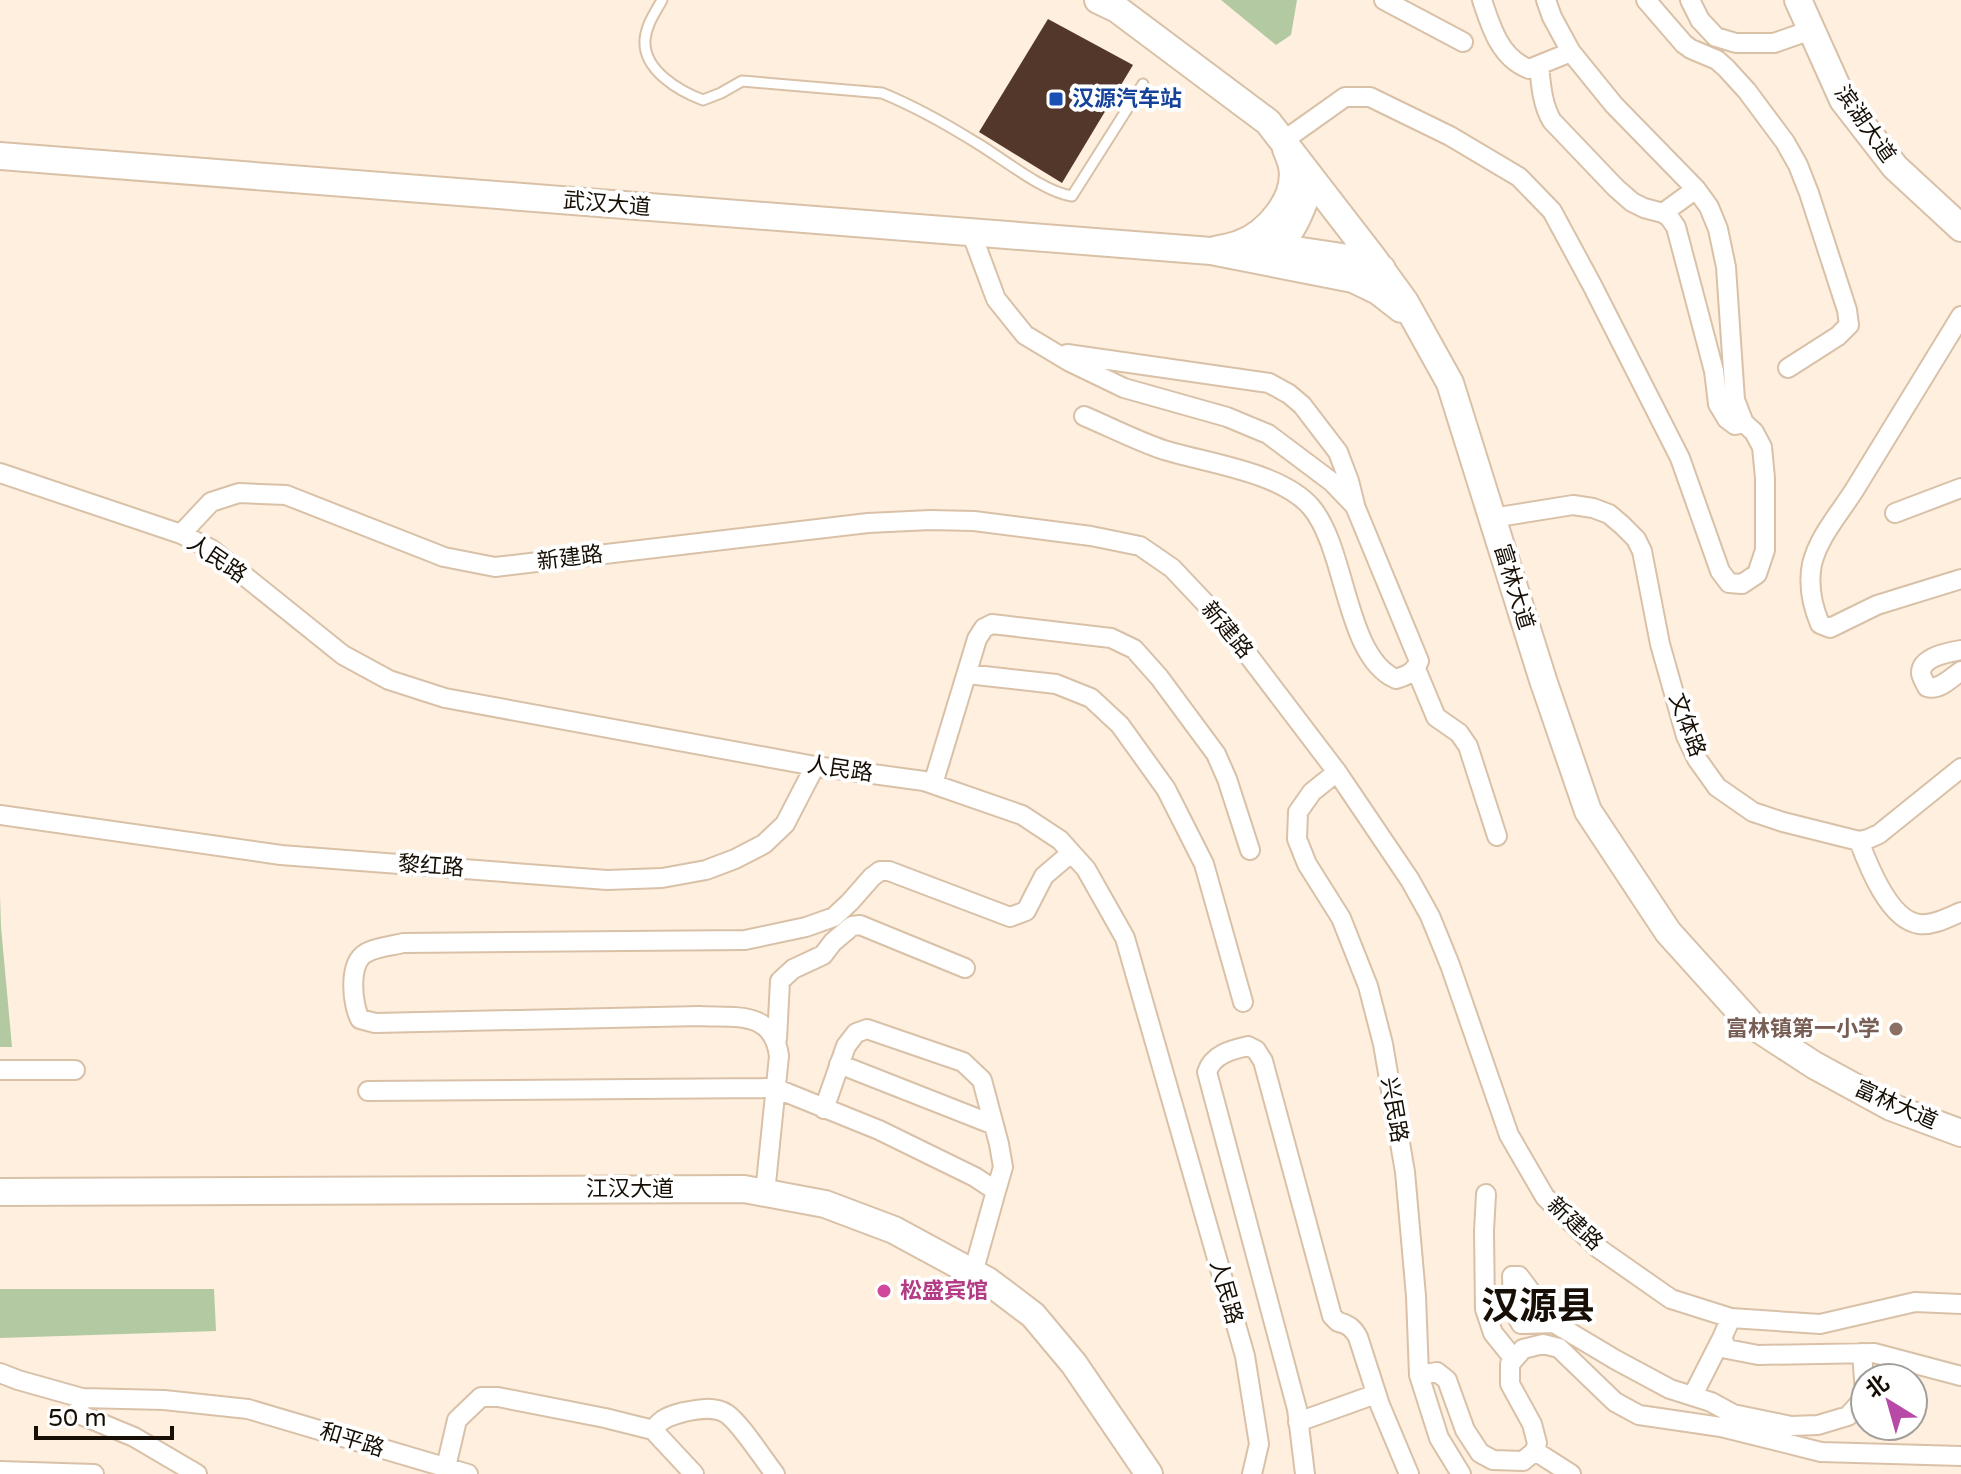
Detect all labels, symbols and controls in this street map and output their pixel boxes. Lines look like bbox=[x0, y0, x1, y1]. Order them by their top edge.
street label: 滨湖大道 bbox=[1829, 80, 1901, 168]
place label: 汉源汽车站 bbox=[1072, 86, 1182, 112]
marker: 汉源汽车站 bbox=[1047, 90, 1065, 108]
street label: 武汉大道 bbox=[562, 187, 652, 221]
street label: 人民路 bbox=[182, 530, 252, 588]
street label: 新建路 bbox=[536, 541, 604, 575]
street label: 富林大道 bbox=[1489, 541, 1539, 633]
street label: 新建路 bbox=[1196, 596, 1258, 664]
street label: 文体路 bbox=[1663, 690, 1711, 760]
street label: 人民路 bbox=[806, 752, 874, 786]
street label: 黎红路 bbox=[397, 851, 465, 881]
place label: 富林镇第一小学 bbox=[1726, 1016, 1880, 1042]
marker: 富林镇第一小学 bbox=[1887, 1020, 1905, 1038]
street label: 兴民路 bbox=[1375, 1075, 1413, 1145]
street label: 富林大道 bbox=[1851, 1075, 1941, 1135]
street label: 江汉大道 bbox=[586, 1176, 674, 1202]
street label: 新建路 bbox=[1542, 1192, 1608, 1256]
street label: 人民路 bbox=[1204, 1257, 1248, 1327]
place label: 松盛宾馆 bbox=[900, 1278, 988, 1304]
marker: 松盛宾馆 bbox=[875, 1282, 893, 1300]
district label: 汉源县 bbox=[1481, 1284, 1595, 1330]
north arrow bbox=[1849, 1362, 1929, 1442]
text: 北 bbox=[1861, 1370, 1894, 1404]
scale bar bbox=[36, 1390, 172, 1440]
text: 50 m bbox=[48, 1404, 106, 1433]
street label: 和平路 bbox=[317, 1418, 387, 1462]

